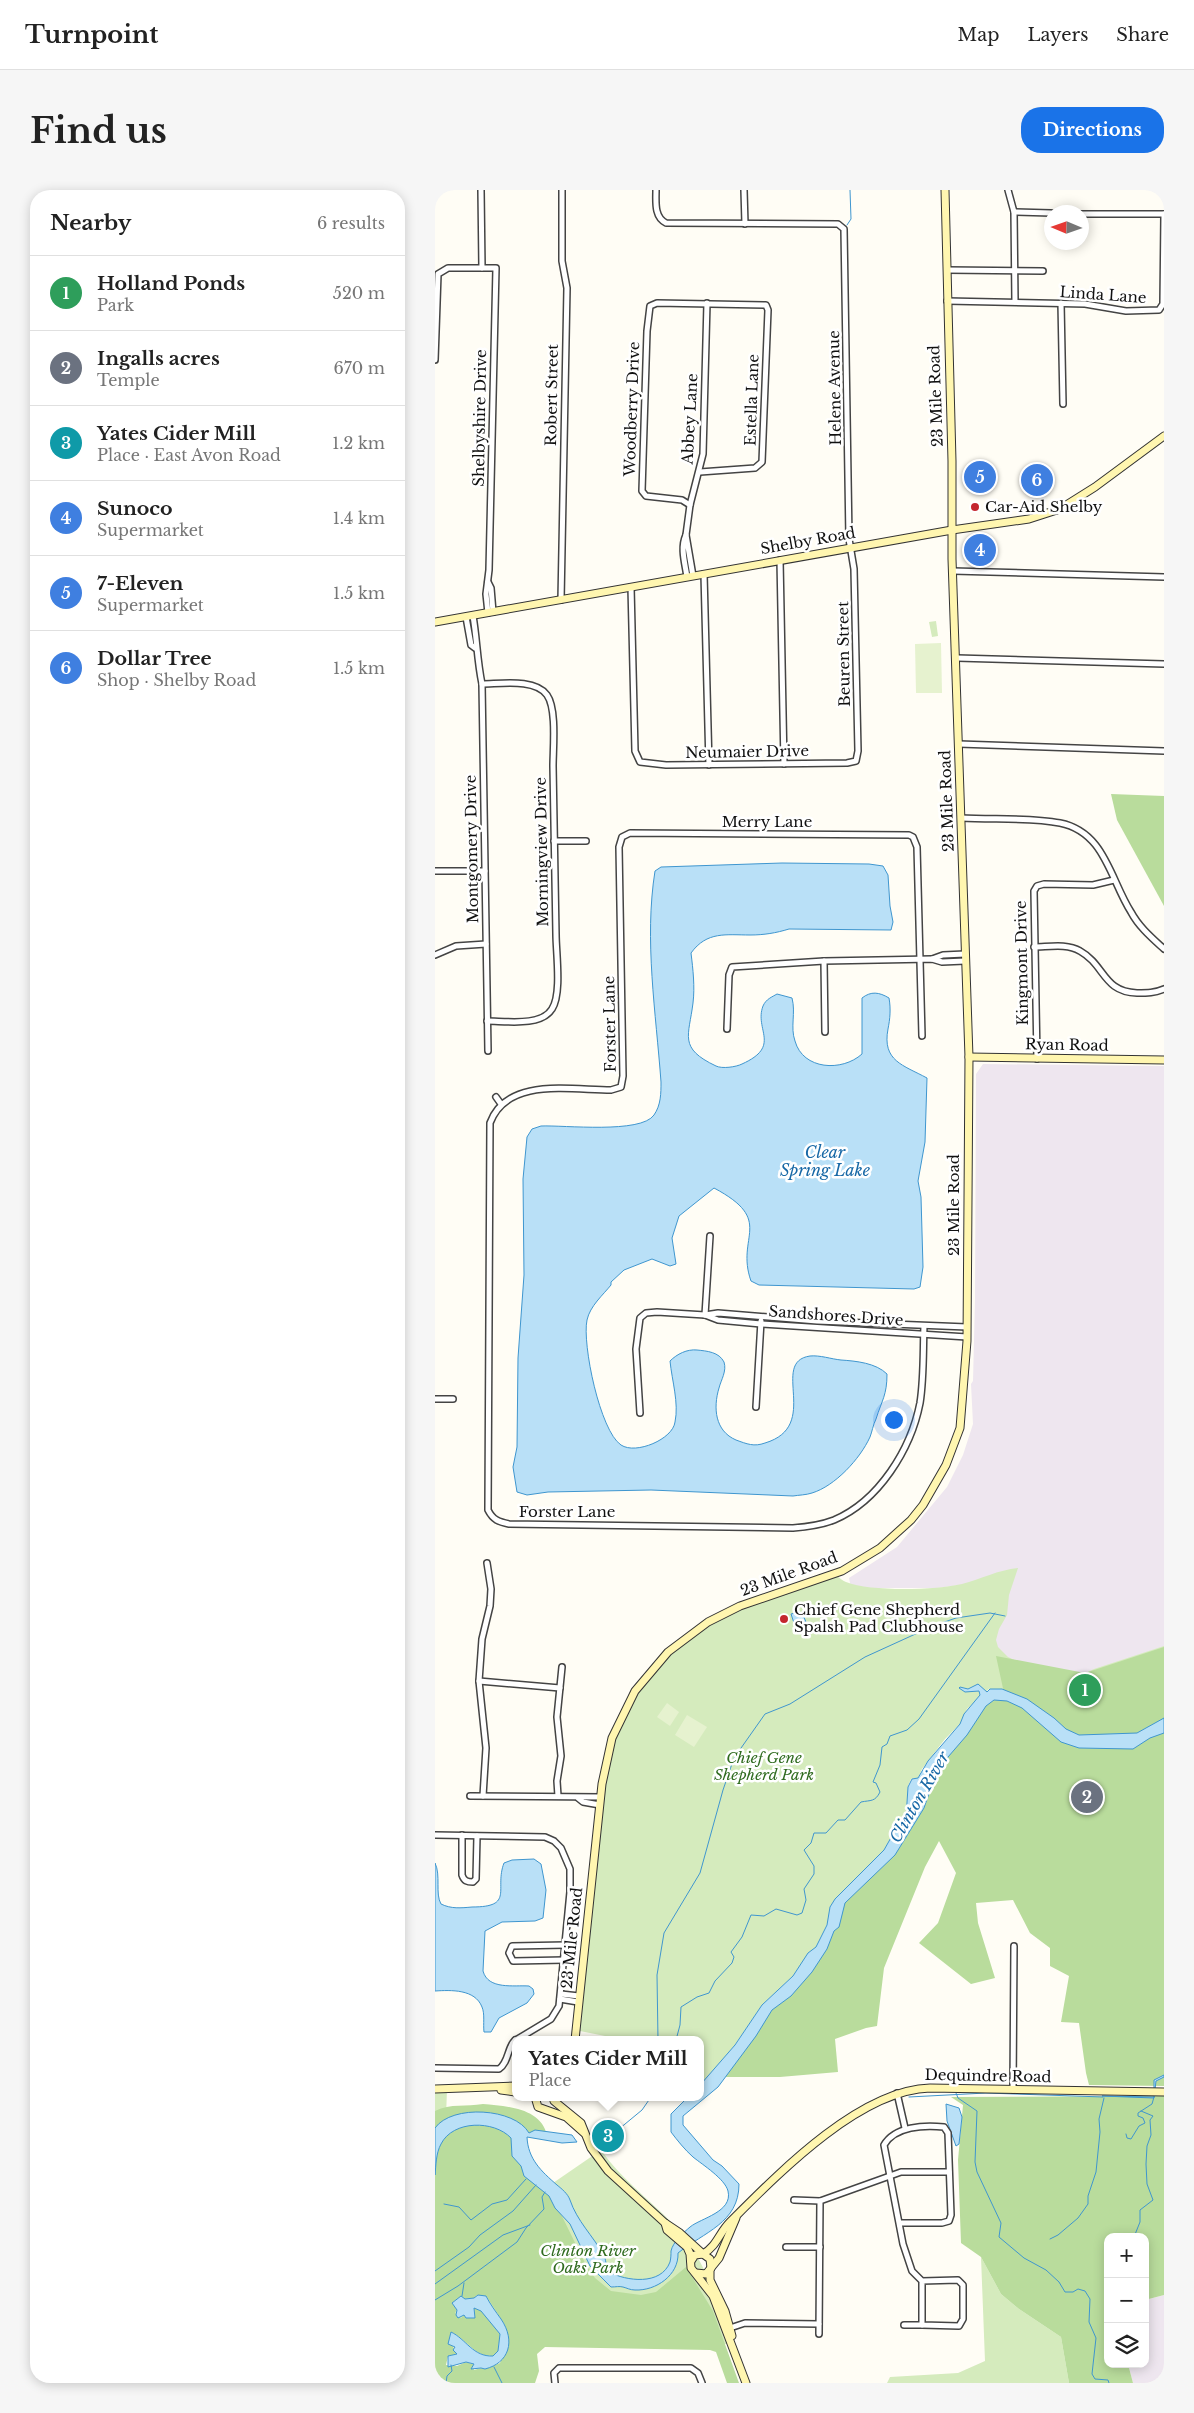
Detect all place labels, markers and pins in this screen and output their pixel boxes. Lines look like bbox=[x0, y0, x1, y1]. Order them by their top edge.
pin: 5 bbox=[964, 458, 996, 496]
pin: 6 bbox=[1021, 461, 1053, 499]
place label: Car-Aid Shelby bbox=[985, 497, 1103, 516]
marker: Car-Aid Shelby bbox=[969, 501, 981, 513]
pin: 4 bbox=[964, 531, 996, 569]
place label: Chief Gene Shepherd Spalsh Pad Clubhouse bbox=[794, 1600, 964, 1636]
marker: Chief Gene Shepherd Spalsh Pad Clubhouse bbox=[778, 1613, 790, 1625]
pin: 1 bbox=[1069, 1671, 1101, 1709]
pin: 2 bbox=[1071, 1778, 1103, 1816]
pin: 3 bbox=[592, 2117, 624, 2155]

